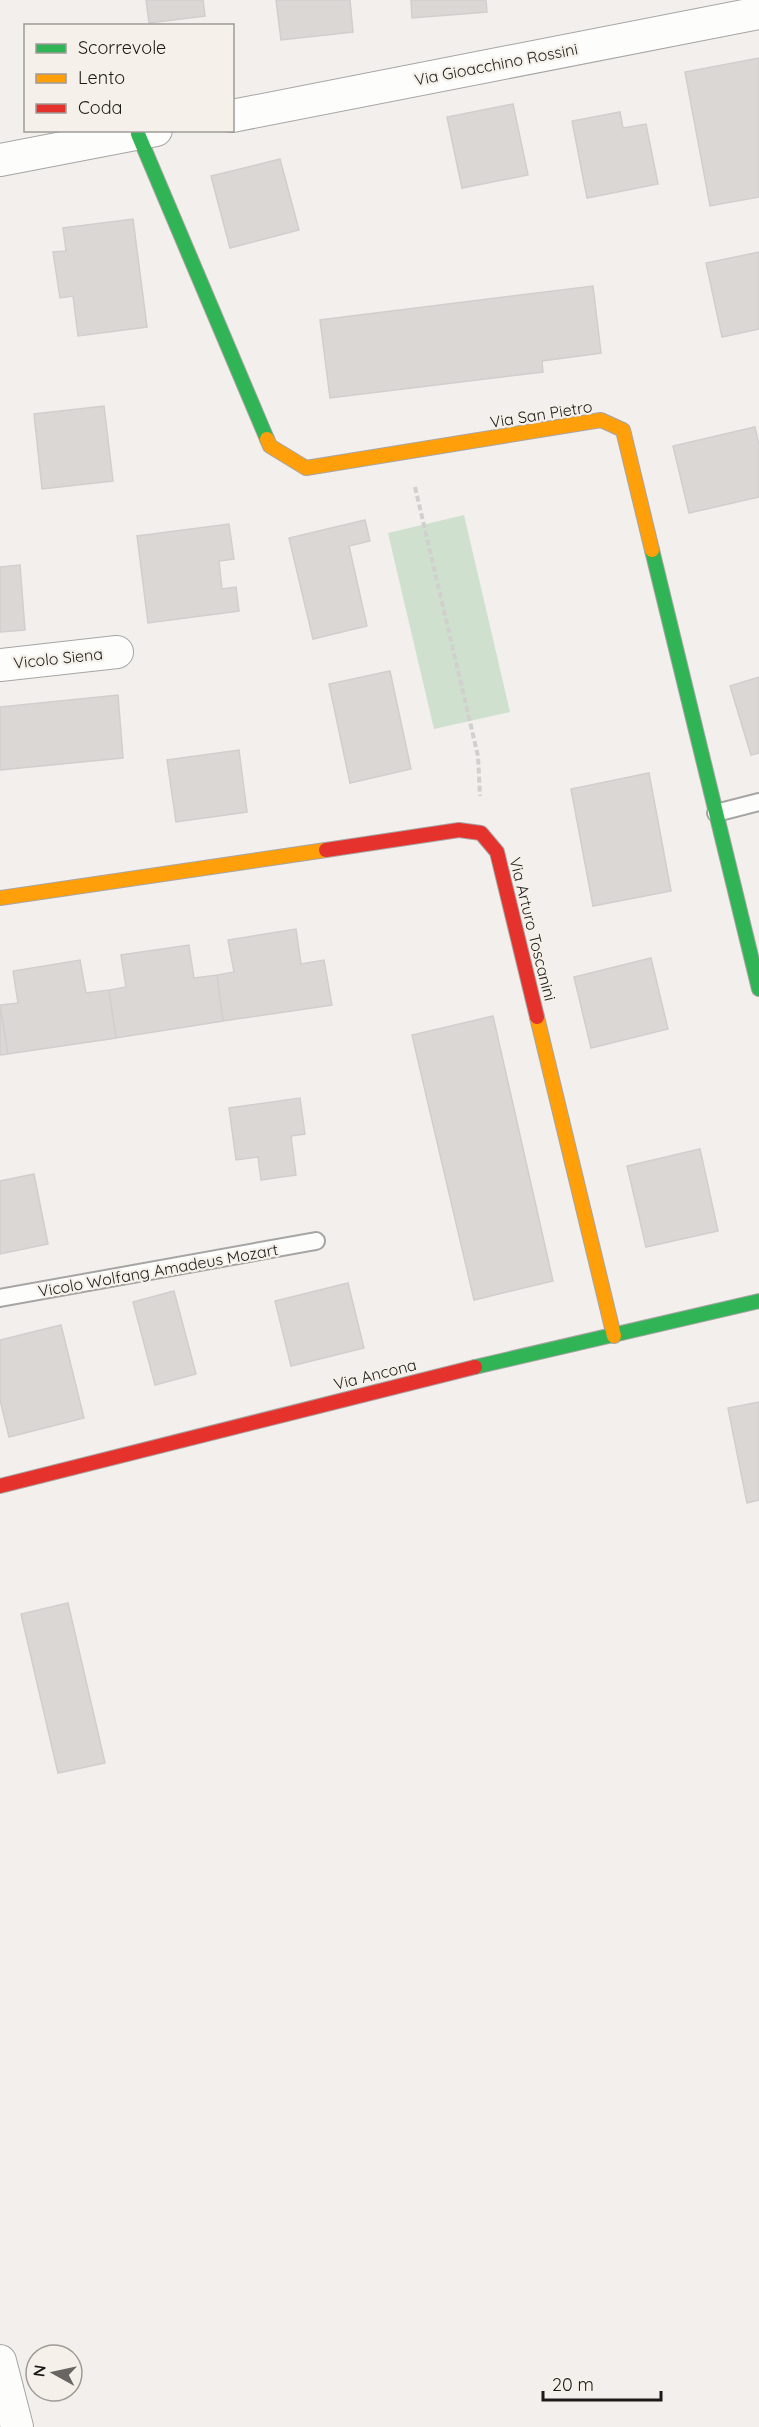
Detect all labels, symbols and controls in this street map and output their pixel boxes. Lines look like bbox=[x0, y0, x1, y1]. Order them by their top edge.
legend bbox=[24, 24, 234, 132]
text: Scorrevole bbox=[78, 36, 166, 59]
street label: Via Gioacchino Rossini bbox=[413, 38, 579, 90]
text: Lento bbox=[78, 66, 125, 89]
text: Coda bbox=[78, 96, 122, 119]
street label: Via San Pietro bbox=[488, 396, 594, 432]
street label: Vicolo Siena bbox=[12, 643, 104, 673]
street label: Via Arturo Toscanini bbox=[505, 855, 561, 1003]
street label: Vicolo Wolfang Amadeus Mozart bbox=[37, 1239, 279, 1301]
street label: Via Ancona bbox=[332, 1354, 418, 1394]
north arrow bbox=[24, 2343, 84, 2403]
text: N bbox=[28, 2364, 50, 2378]
scale bar bbox=[543, 2364, 662, 2402]
text: 20 m bbox=[552, 2373, 594, 2396]

